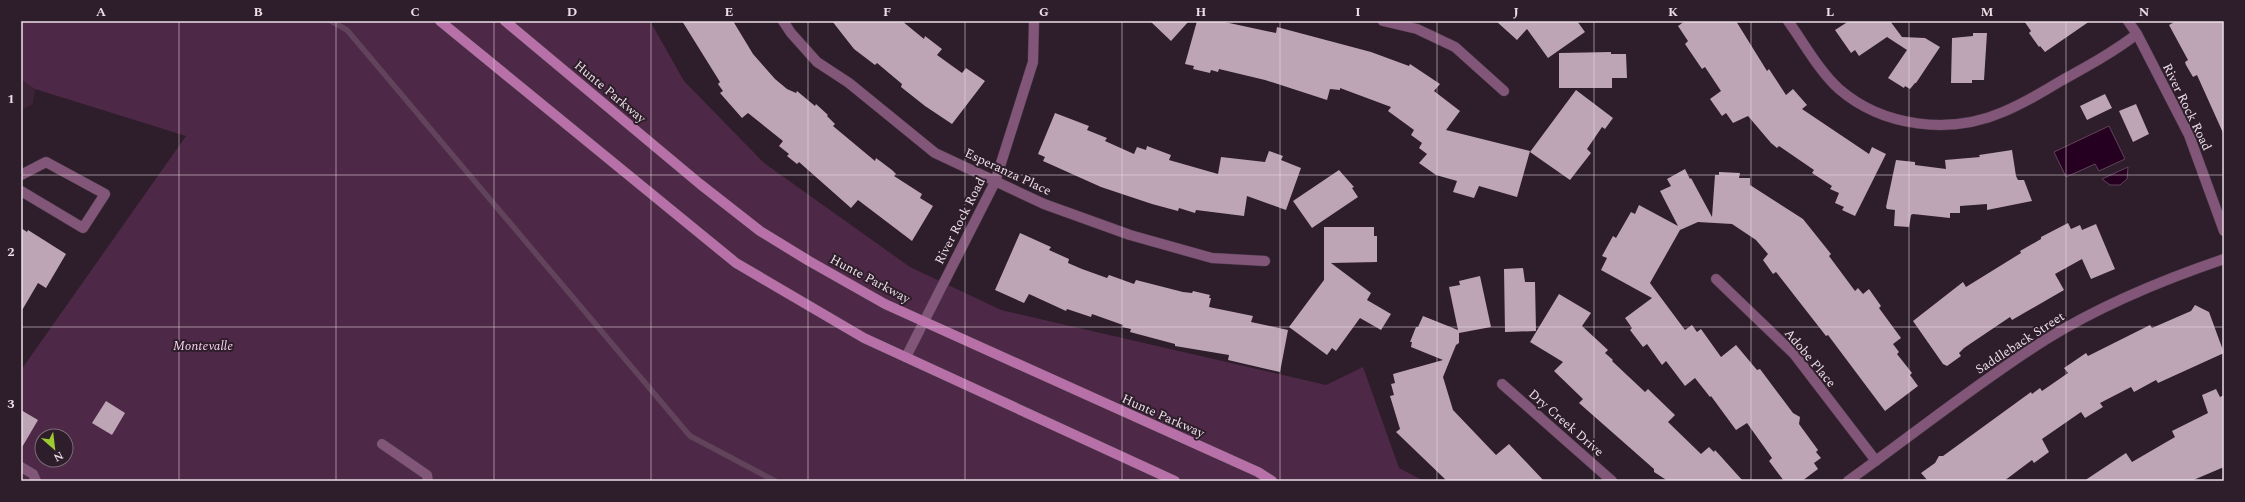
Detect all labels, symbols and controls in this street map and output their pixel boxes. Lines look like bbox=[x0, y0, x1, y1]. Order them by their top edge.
text: A bbox=[96, 2, 106, 22]
text: B bbox=[253, 2, 263, 22]
text: C bbox=[410, 2, 420, 22]
text: D bbox=[567, 2, 577, 22]
text: E bbox=[725, 2, 734, 22]
text: F bbox=[883, 2, 891, 22]
text: G bbox=[1039, 2, 1049, 22]
text: H bbox=[1196, 2, 1207, 22]
text: I bbox=[1355, 2, 1361, 22]
text: J bbox=[1513, 2, 1519, 22]
text: K bbox=[1668, 2, 1678, 22]
text: L bbox=[1826, 2, 1834, 22]
text: M bbox=[1981, 2, 1994, 22]
text: N bbox=[2139, 2, 2150, 22]
street label: Hunte Parkway bbox=[570, 56, 651, 129]
street label: River Rock Road bbox=[2157, 60, 2217, 154]
text: 1 bbox=[7, 89, 15, 109]
street label: Esperanza Place bbox=[961, 143, 1055, 201]
street label: River Rock Road bbox=[929, 174, 991, 268]
text: 2 bbox=[7, 242, 15, 262]
street label: Hunte Parkway bbox=[826, 249, 915, 309]
street label: Saddleback Street bbox=[1971, 306, 2069, 379]
street label: Adobe Place bbox=[1779, 324, 1841, 392]
park label: Montevalle bbox=[173, 336, 233, 356]
street label: Dry Creek Drive bbox=[1524, 385, 1608, 461]
street label: Hunte Parkway bbox=[1118, 389, 1208, 443]
text: 3 bbox=[7, 394, 15, 414]
north arrow bbox=[34, 428, 74, 468]
text: N bbox=[50, 447, 66, 466]

